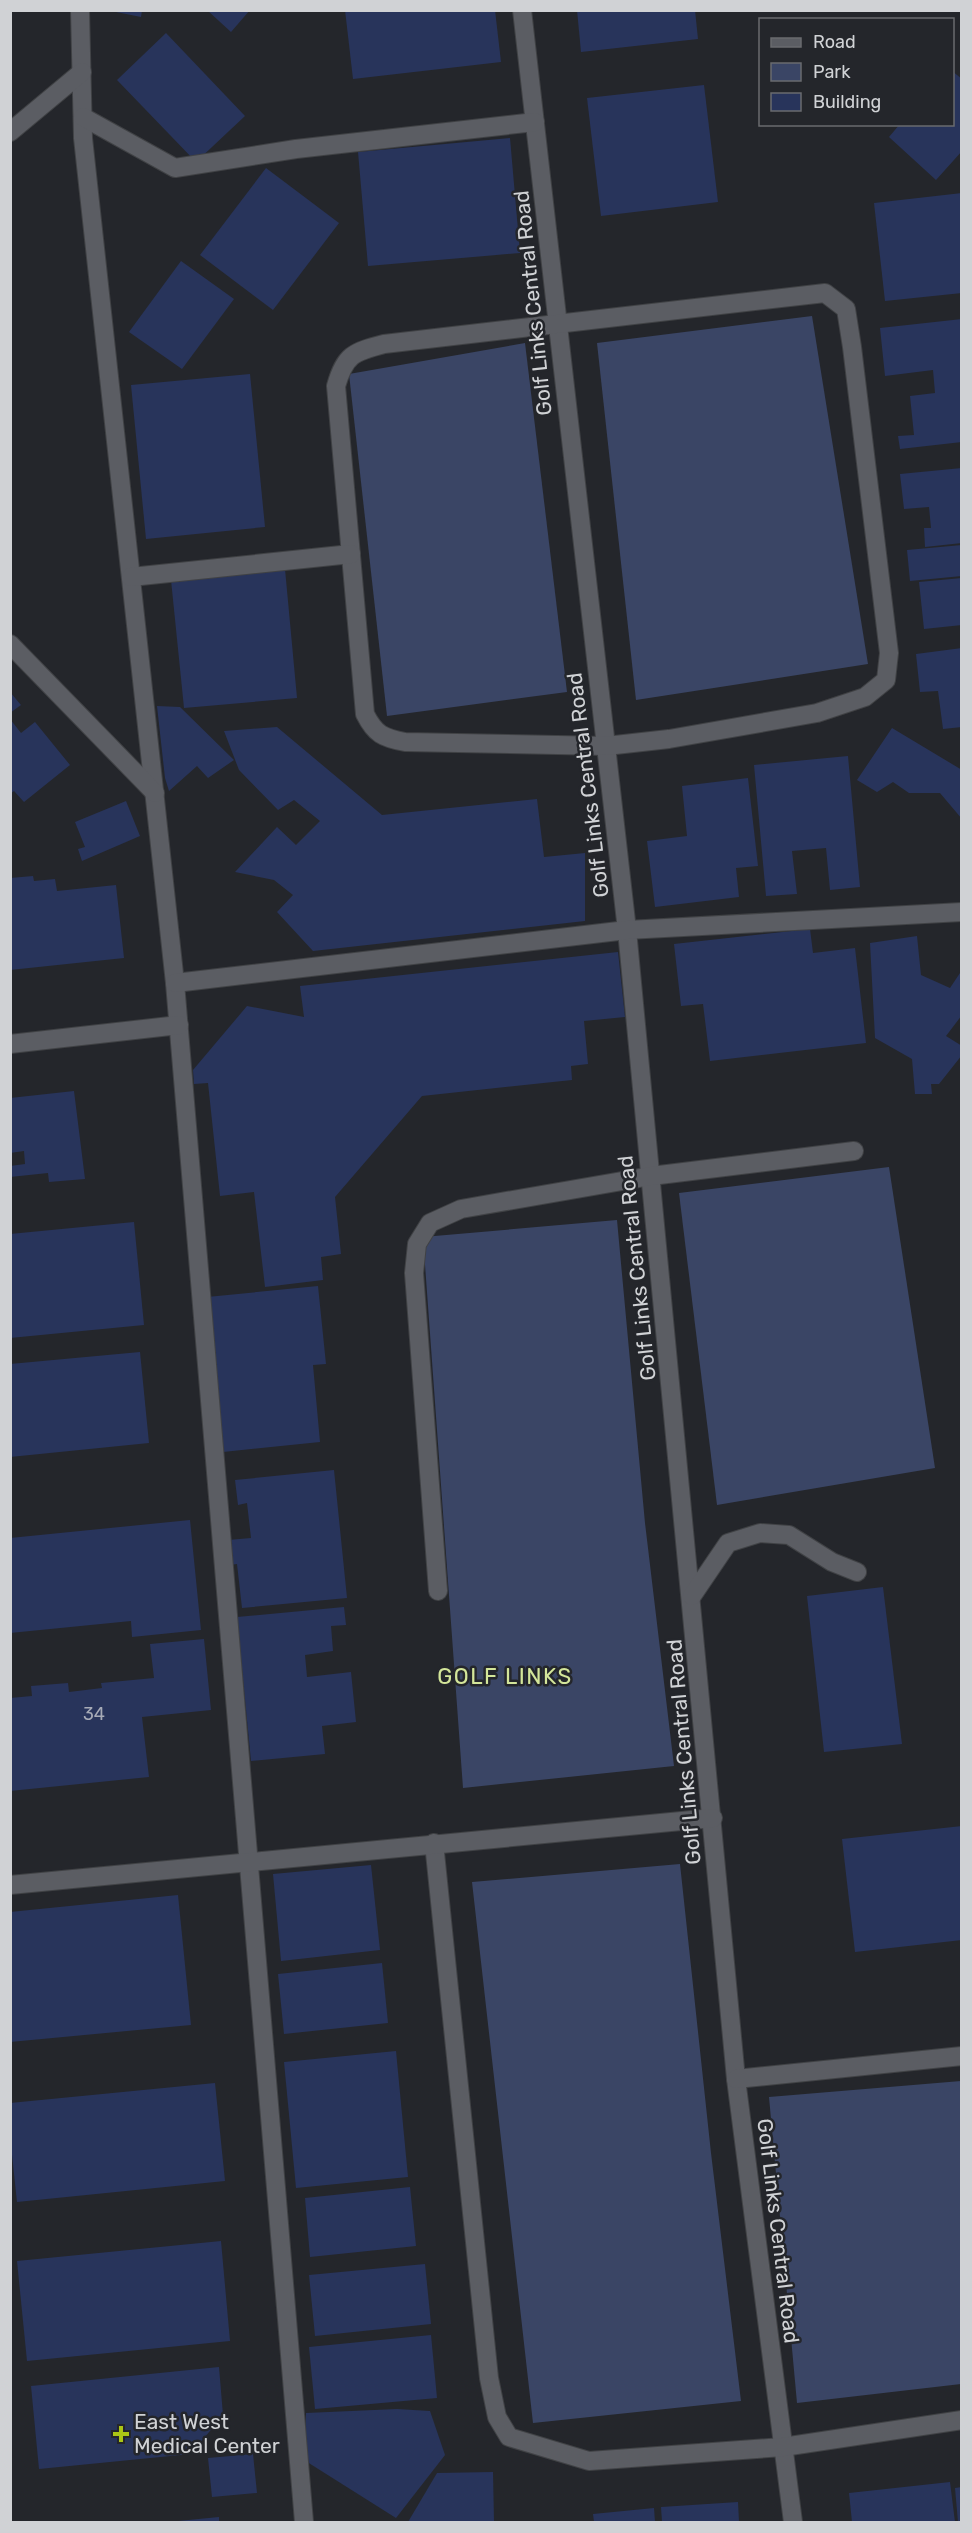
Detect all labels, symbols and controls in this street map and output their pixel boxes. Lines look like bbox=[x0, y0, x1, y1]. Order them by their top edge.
legend bbox=[759, 18, 954, 126]
text: Road bbox=[813, 31, 856, 53]
text: Park bbox=[813, 61, 851, 83]
text: Building bbox=[813, 91, 881, 113]
street label: Golf Links Central Road bbox=[508, 189, 557, 417]
street label: Golf Links Central Road bbox=[561, 671, 614, 899]
street label: Golf Links Central Road bbox=[612, 1154, 661, 1382]
street label: Golf Links Central Road bbox=[661, 1638, 706, 1866]
district label: GOLF LINKS bbox=[437, 1663, 573, 1690]
house number: 34 bbox=[83, 1703, 105, 1725]
street label: Golf Links Central Road bbox=[752, 2117, 805, 2345]
place label: East West Medical Center bbox=[134, 2409, 280, 2458]
marker: East West Medical Center bbox=[112, 2425, 130, 2443]

